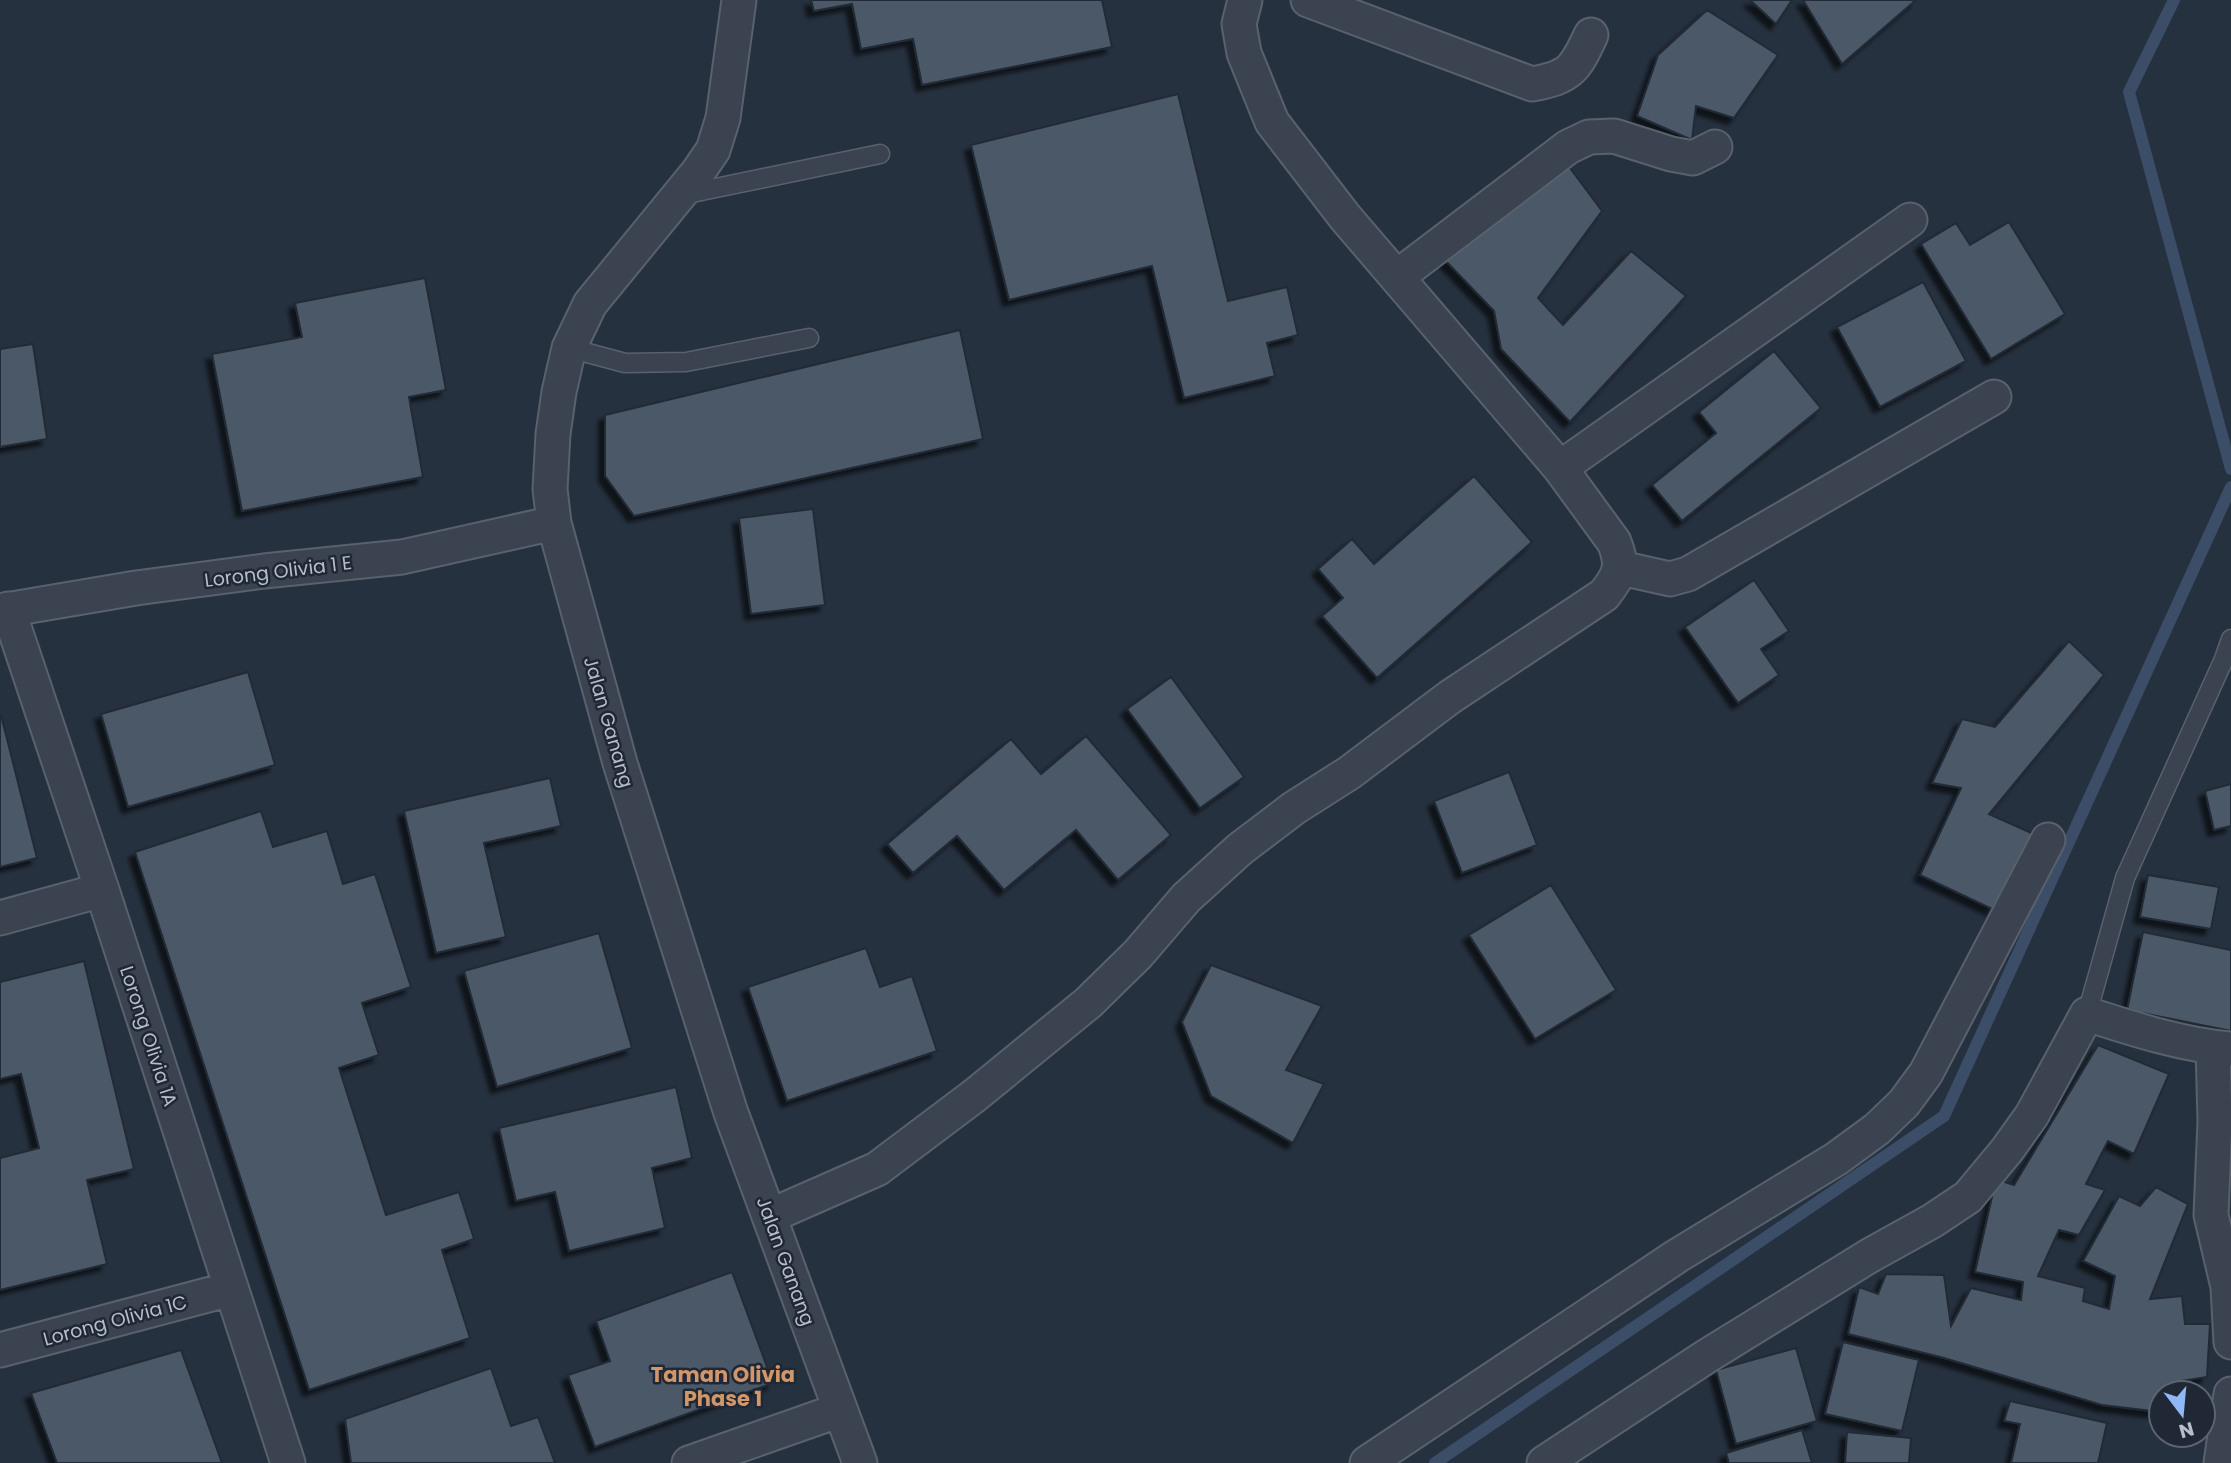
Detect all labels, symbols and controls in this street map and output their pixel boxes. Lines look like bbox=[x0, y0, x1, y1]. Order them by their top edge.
street label: Lorong Olivia 1 E bbox=[203, 549, 353, 594]
street label: Jalan Ganang bbox=[577, 653, 640, 791]
street label: Lorong Olivia 1A bbox=[113, 962, 184, 1110]
street label: Jalan Ganang bbox=[750, 1193, 821, 1329]
street label: Lorong Olivia 1C bbox=[40, 1288, 190, 1353]
district label: Taman Olivia Phase 1 bbox=[651, 1360, 795, 1413]
north arrow bbox=[2147, 1379, 2217, 1449]
text: N bbox=[2176, 1415, 2197, 1445]

